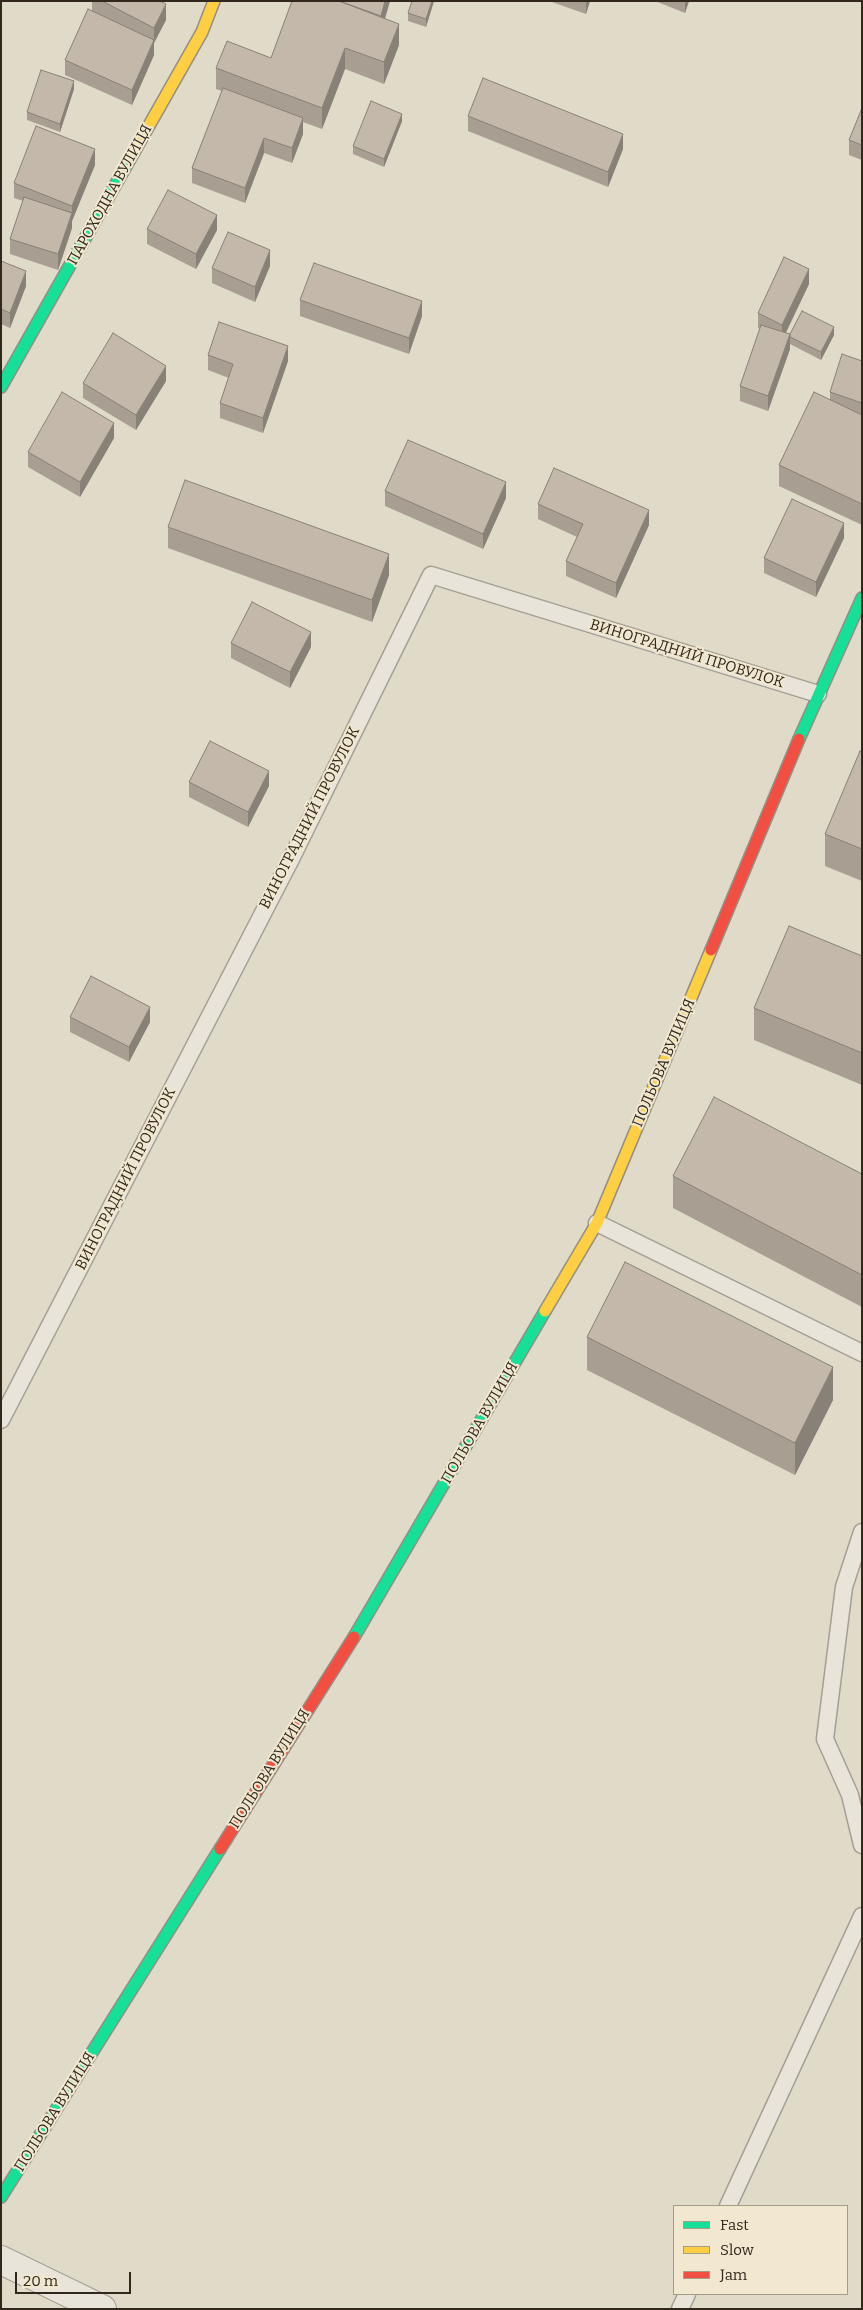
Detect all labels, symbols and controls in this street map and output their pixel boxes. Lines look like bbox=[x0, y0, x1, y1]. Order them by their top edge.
street label: ПАРОХОДНА ВУЛИЦЯ bbox=[64, 122, 156, 268]
street label: ВИНОГРАДНИЙ ПРОВУЛОК bbox=[588, 616, 786, 692]
street label: ВИНОГРАДНИЙ ПРОВУЛОК bbox=[256, 724, 364, 912]
street label: ПОЛЬОВА ВУЛИЦЯ bbox=[629, 996, 699, 1130]
street label: ВИНОГРАДНИЙ ПРОВУЛОК bbox=[72, 1085, 180, 1273]
street label: ПОЛЬОВА ВУЛИЦЯ bbox=[438, 1359, 522, 1487]
street label: ПОЛЬОВА ВУЛИЦЯ bbox=[226, 1706, 314, 1832]
street label: ПОЛЬОВА ВУЛИЦЯ bbox=[11, 2049, 99, 2175]
legend bbox=[673, 2205, 848, 2295]
text: Fast bbox=[720, 2216, 749, 2234]
text: Slow bbox=[720, 2241, 754, 2259]
scale bar bbox=[18, 2262, 134, 2294]
text: Jam bbox=[720, 2266, 747, 2284]
text: 20 m bbox=[23, 2272, 58, 2290]

